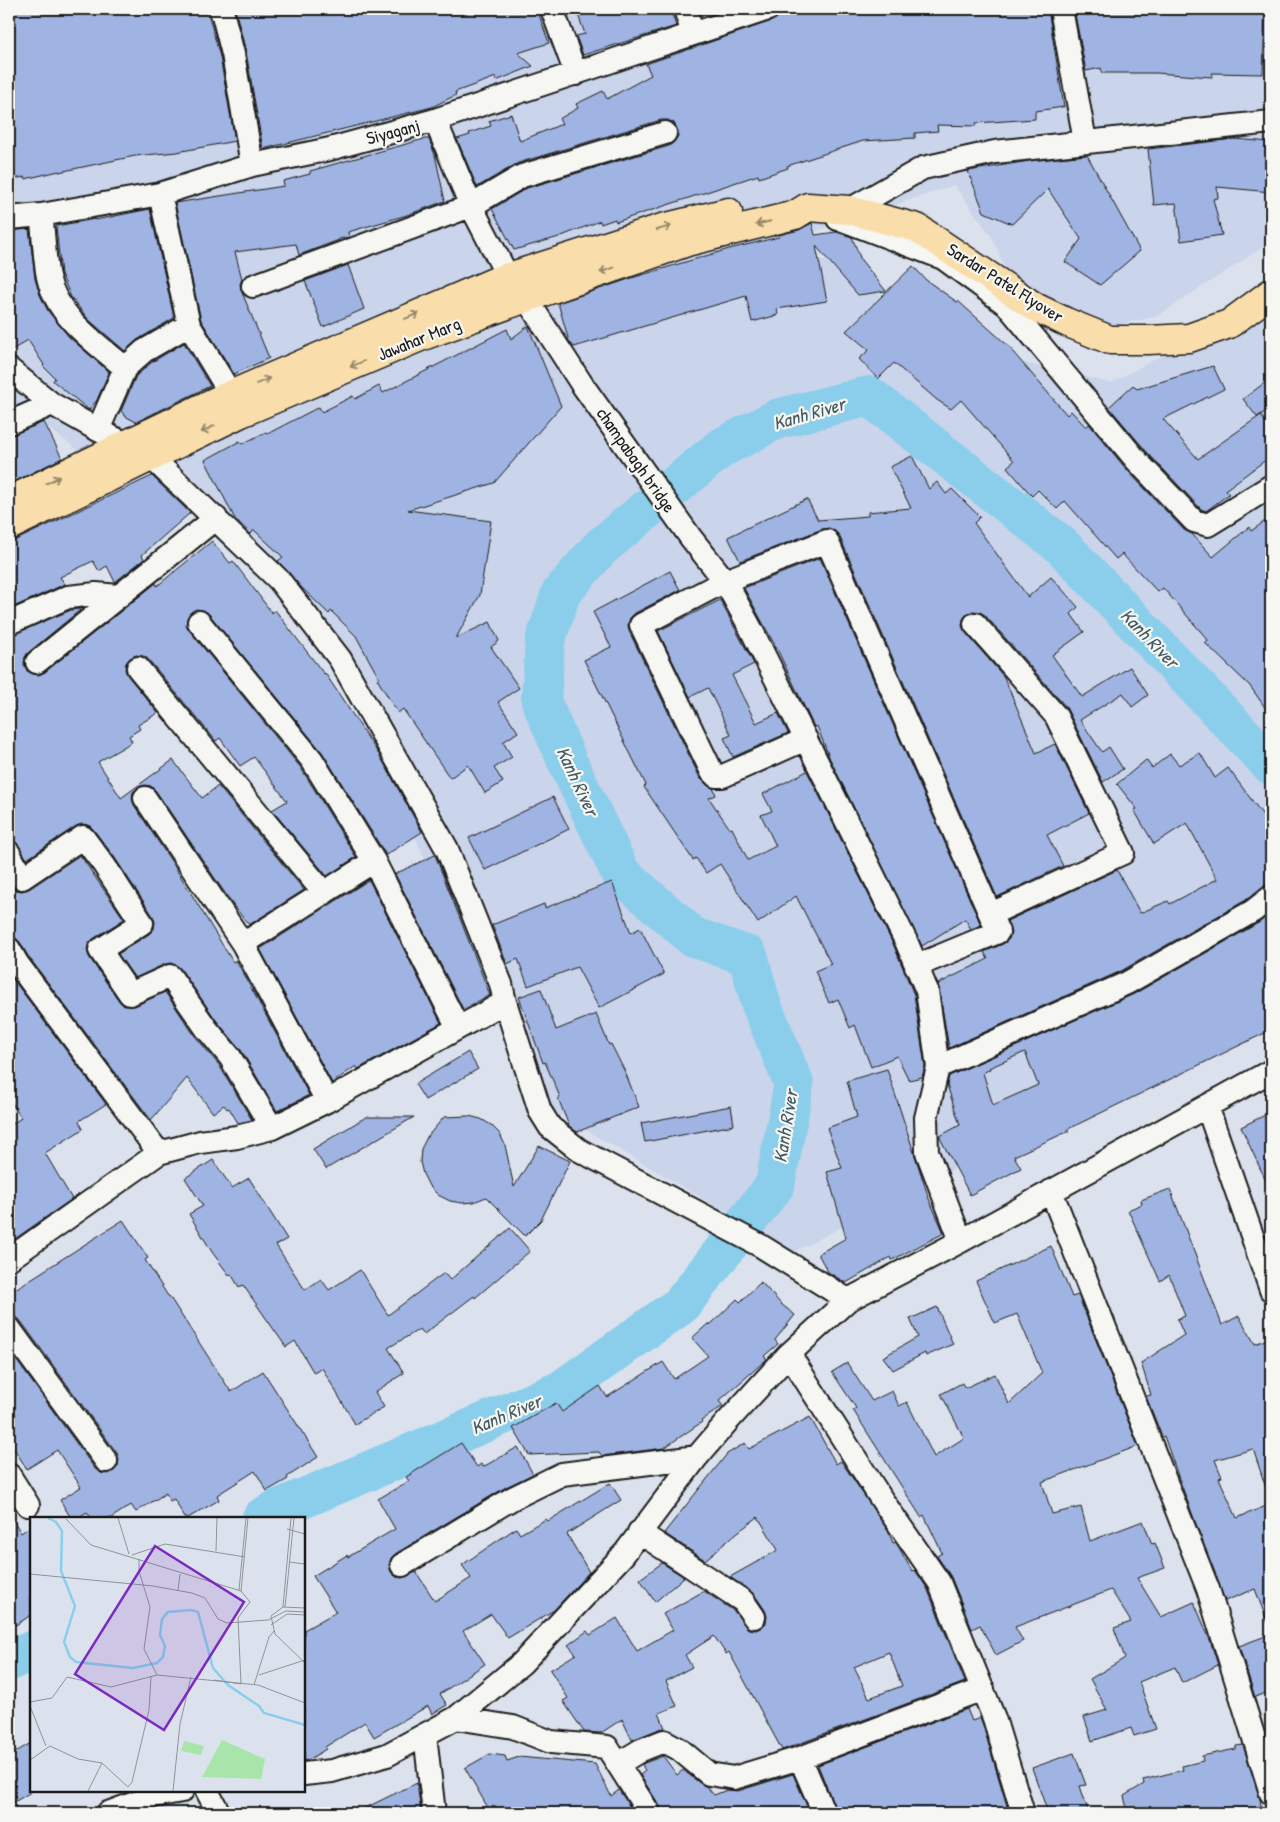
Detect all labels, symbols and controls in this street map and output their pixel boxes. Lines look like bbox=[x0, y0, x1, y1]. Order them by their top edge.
street label: Siyaganj bbox=[363, 112, 422, 151]
one-way arrow bbox=[755, 219, 771, 228]
one-way arrow bbox=[656, 223, 672, 232]
street label: Sardar Patel Flyover bbox=[942, 237, 1068, 328]
one-way arrow bbox=[600, 265, 616, 275]
street label: Jawahar Marg bbox=[374, 311, 464, 367]
one-way arrow bbox=[404, 311, 419, 321]
one-way arrow bbox=[350, 360, 365, 369]
one-way arrow bbox=[255, 375, 270, 385]
water label: Kanh River bbox=[770, 390, 851, 436]
street label: champabagh bridge bbox=[591, 402, 682, 517]
one-way arrow bbox=[201, 424, 216, 434]
one-way arrow bbox=[45, 474, 60, 484]
water label: Kanh River bbox=[1115, 602, 1187, 675]
water label: Kanh River bbox=[551, 742, 606, 822]
water label: Kanh River bbox=[766, 1085, 804, 1164]
water label: Kanh River bbox=[467, 1387, 547, 1440]
inset map bbox=[30, 1517, 305, 1792]

